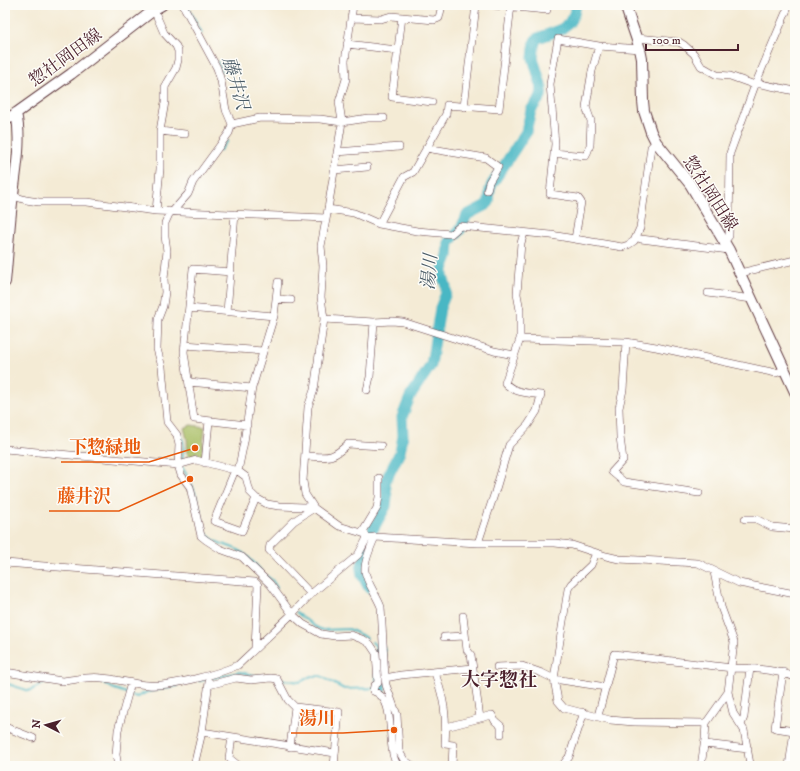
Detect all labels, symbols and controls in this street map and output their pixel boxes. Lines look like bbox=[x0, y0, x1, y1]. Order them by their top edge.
street label: 惣社岡田線 bbox=[25, 24, 106, 92]
scale bar bbox=[646, 26, 738, 52]
text: 100 m bbox=[652, 33, 681, 48]
water label: 藤井沢 bbox=[217, 54, 254, 114]
street label: 惣社岡田線 bbox=[678, 152, 743, 235]
water label: 湯川 bbox=[417, 251, 443, 291]
callout: 下惣緑地 bbox=[61, 432, 149, 462]
text: 下惣緑地 bbox=[69, 437, 141, 459]
callout: 藤井沢 bbox=[49, 481, 119, 511]
text: 藤井沢 bbox=[57, 486, 111, 508]
district label: 大字惣社 bbox=[461, 669, 537, 692]
callout: 湯川 bbox=[291, 703, 343, 733]
north arrow bbox=[26, 705, 66, 745]
text: 湯川 bbox=[299, 708, 335, 730]
text: N bbox=[30, 719, 44, 729]

